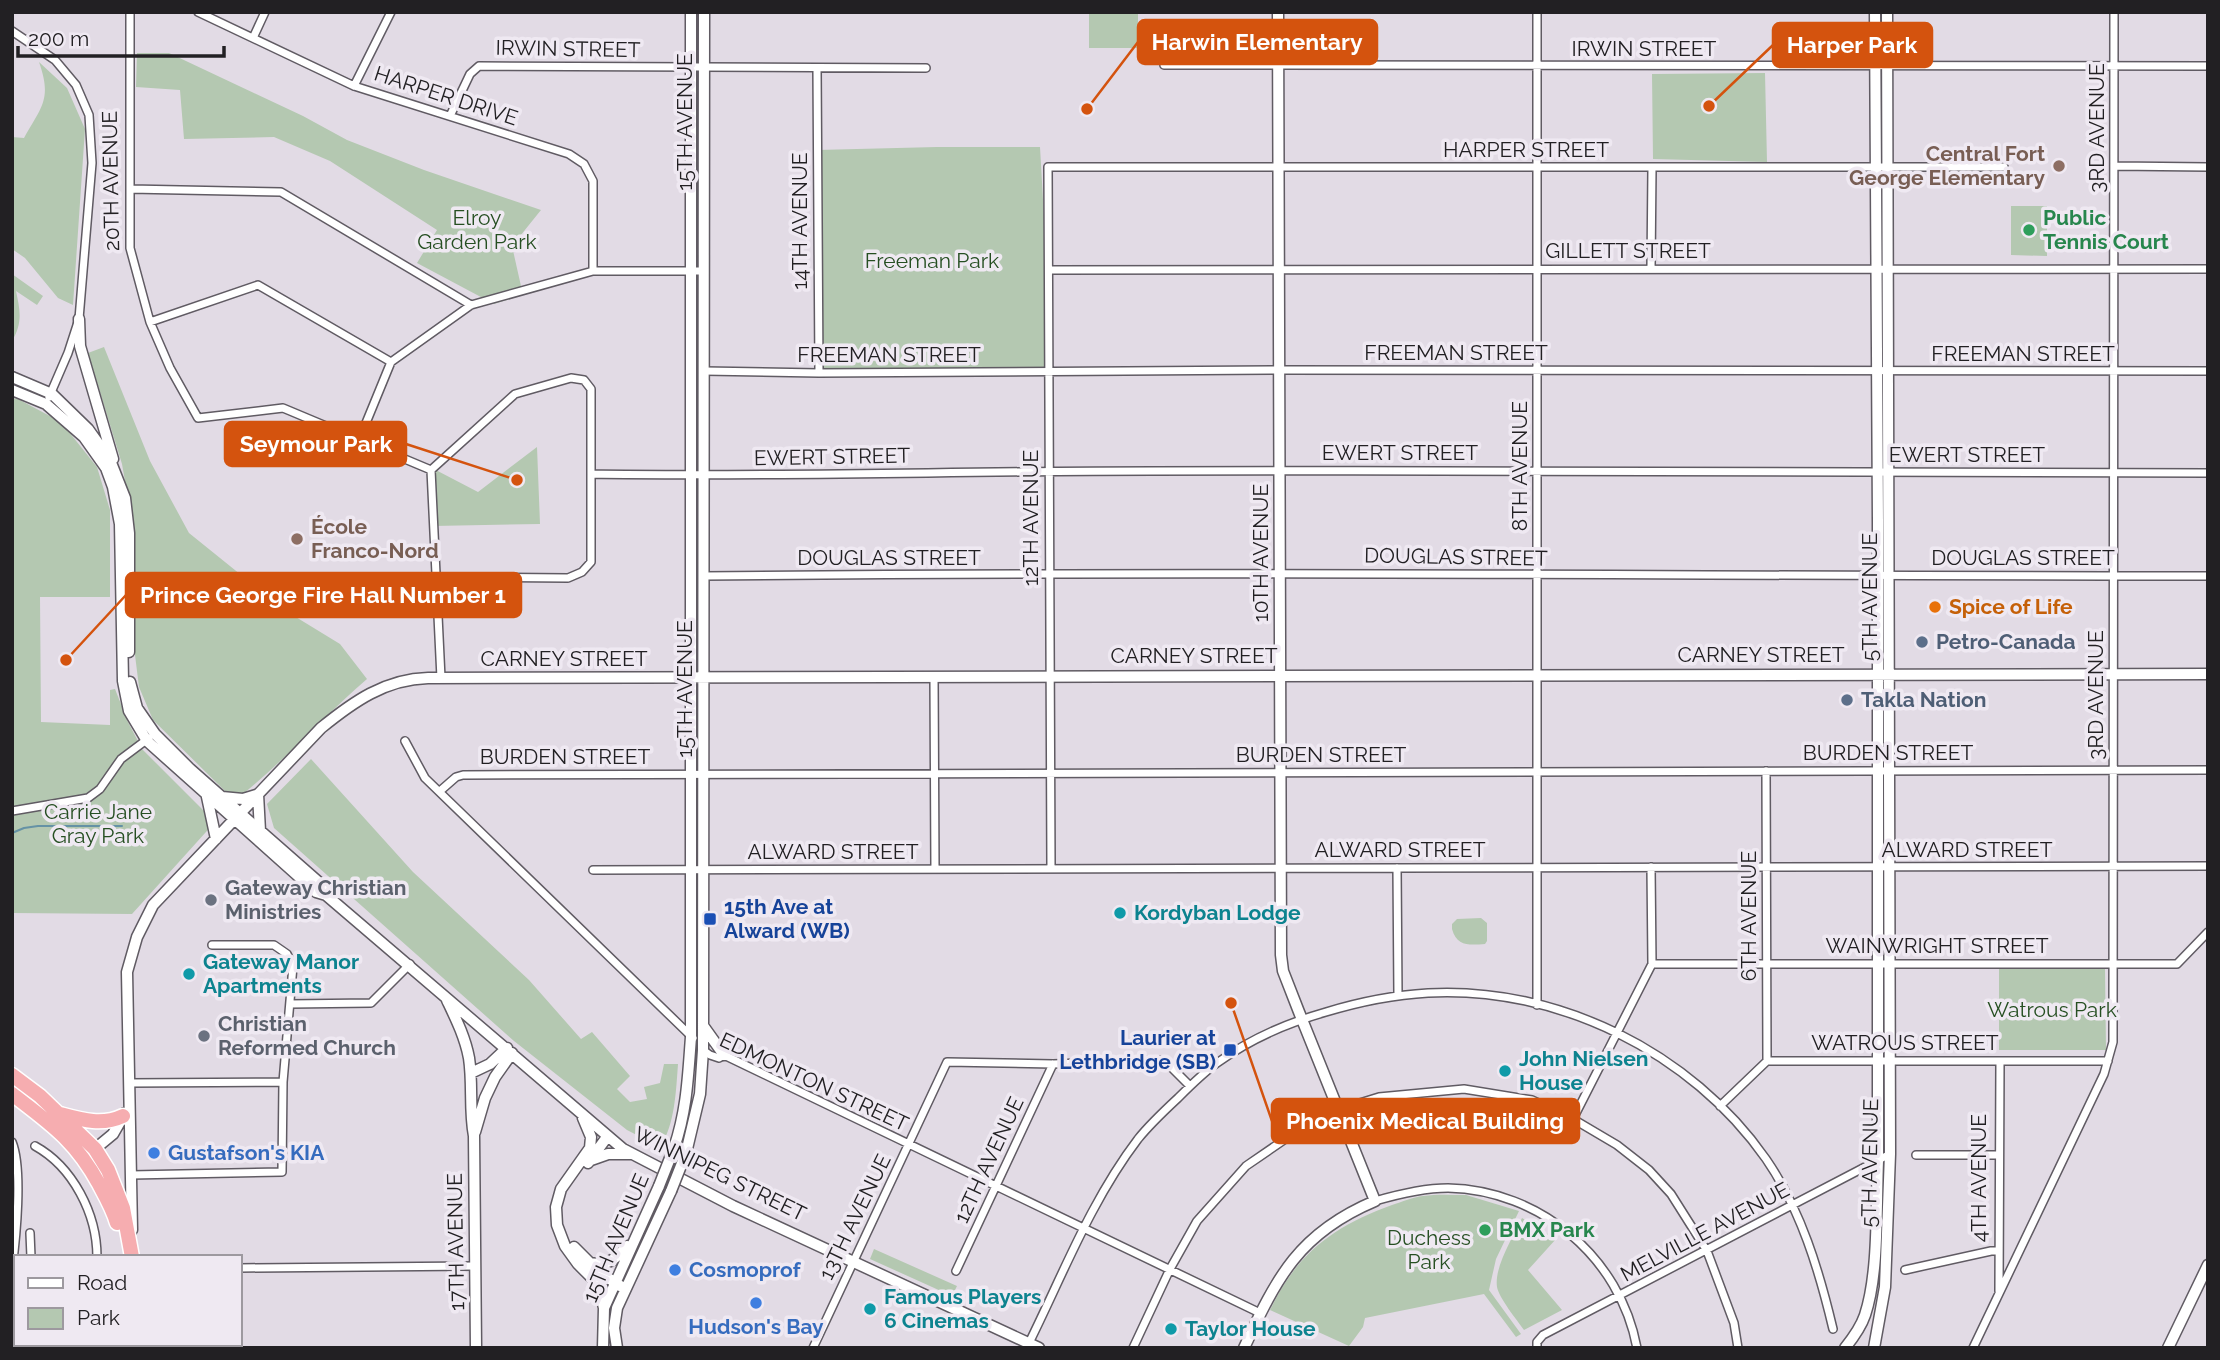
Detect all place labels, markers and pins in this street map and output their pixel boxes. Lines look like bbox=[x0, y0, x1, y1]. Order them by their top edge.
callout: Harwin Elementary bbox=[1138, 20, 1377, 64]
callout: Harper Park bbox=[1773, 23, 1932, 67]
place label: Central Fort George Elementary bbox=[1849, 141, 2045, 190]
marker: Central Fort George Elementary bbox=[2051, 158, 2067, 174]
place label: Public Tennis Court bbox=[2043, 205, 2169, 254]
marker: Public Tennis Court bbox=[2021, 222, 2037, 238]
callout: Seymour Park bbox=[225, 422, 406, 466]
place label: École Franco-Nord bbox=[311, 514, 439, 563]
marker: École Franco-Nord bbox=[289, 531, 305, 547]
callout: Prince George Fire Hall Number 1 bbox=[126, 573, 521, 617]
place label: Spice of Life bbox=[1949, 594, 2073, 619]
marker: Spice of Life bbox=[1927, 599, 1943, 615]
place label: Petro-Canada bbox=[1936, 629, 2076, 654]
marker: Petro-Canada bbox=[1914, 634, 1930, 650]
place label: Takla Nation bbox=[1861, 687, 1986, 712]
marker: Takla Nation bbox=[1839, 692, 1855, 708]
place label: Gateway Christian Ministries bbox=[225, 875, 406, 924]
marker: Gateway Christian Ministries bbox=[203, 892, 219, 908]
place label: 15th Ave at Alward (WB) bbox=[724, 894, 850, 943]
place label: Kordyban Lodge bbox=[1134, 900, 1301, 925]
marker: Kordyban Lodge bbox=[1112, 905, 1128, 921]
marker: 15th Ave at Alward (WB) bbox=[702, 911, 718, 927]
place label: Gateway Manor Apartments bbox=[203, 949, 359, 998]
marker: Gateway Manor Apartments bbox=[181, 966, 197, 982]
place label: Christian Reformed Church bbox=[218, 1011, 396, 1060]
place label: Laurier at Lethbridge (SB) bbox=[1059, 1025, 1216, 1074]
marker: Christian Reformed Church bbox=[196, 1028, 212, 1044]
marker: Laurier at Lethbridge (SB) bbox=[1222, 1042, 1238, 1058]
place label: John Nielsen House bbox=[1519, 1046, 1649, 1095]
marker: John Nielsen House bbox=[1497, 1063, 1513, 1079]
callout: Phoenix Medical Building bbox=[1272, 1099, 1579, 1143]
place label: Gustafson's KIA bbox=[168, 1140, 325, 1165]
marker: Gustafson's KIA bbox=[146, 1145, 162, 1161]
place label: BMX Park bbox=[1499, 1217, 1595, 1242]
marker: BMX Park bbox=[1477, 1222, 1493, 1238]
place label: Cosmoprof bbox=[689, 1257, 802, 1282]
marker: Cosmoprof bbox=[667, 1262, 683, 1278]
place label: Famous Players 6 Cinemas bbox=[884, 1284, 1042, 1333]
marker: Hudson's Bay bbox=[748, 1295, 764, 1311]
marker: Famous Players 6 Cinemas bbox=[862, 1301, 878, 1317]
place label: Hudson's Bay bbox=[688, 1314, 824, 1339]
place label: Taylor House bbox=[1185, 1316, 1316, 1341]
marker: Taylor House bbox=[1163, 1321, 1179, 1337]

